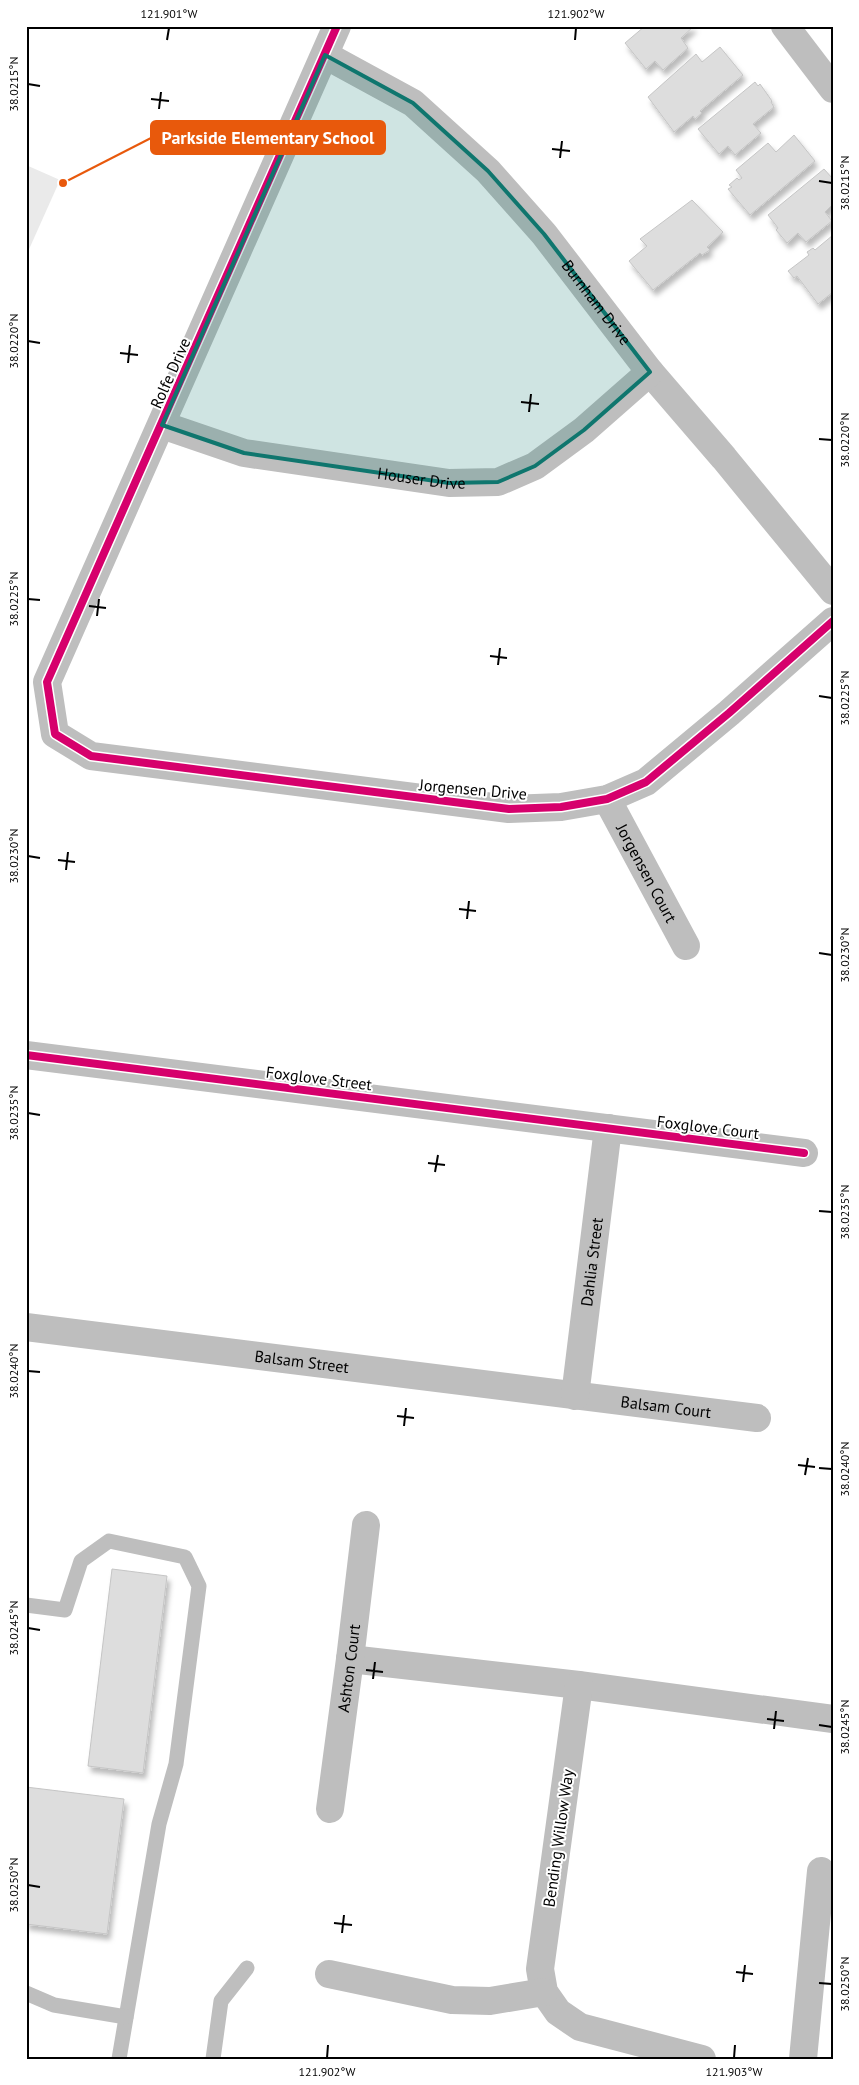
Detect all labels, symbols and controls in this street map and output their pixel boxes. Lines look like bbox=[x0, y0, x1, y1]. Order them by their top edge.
text: 121.901°W bbox=[141, 6, 197, 21]
text: 121.902°W bbox=[548, 6, 604, 21]
text: 38.0215°N bbox=[6, 57, 21, 111]
callout: Parkside Elementary School bbox=[151, 121, 385, 154]
text: Parkside Elementary School bbox=[162, 126, 375, 149]
text: 38.0215°N bbox=[837, 156, 852, 210]
street label: Burnham Drive bbox=[558, 256, 636, 349]
text: 38.0220°N bbox=[6, 314, 21, 368]
street label: Rolfe Drive bbox=[146, 335, 194, 411]
text: 38.0220°N bbox=[837, 413, 852, 467]
street label: Houser Drive bbox=[376, 463, 466, 493]
text: 38.0225°N bbox=[6, 572, 21, 626]
text: 38.0225°N bbox=[837, 671, 852, 725]
street label: Jorgensen Drive bbox=[417, 774, 528, 804]
street label: Jorgensen Court bbox=[612, 819, 682, 926]
text: 38.0230°N bbox=[6, 829, 21, 883]
text: 38.0230°N bbox=[837, 928, 852, 982]
street label: Foxglove Street bbox=[265, 1062, 374, 1095]
text: 38.0235°N bbox=[6, 1086, 21, 1140]
street label: Foxglove Court bbox=[656, 1111, 761, 1143]
text: 38.0235°N bbox=[837, 1185, 852, 1239]
street label: Dahlia Street bbox=[576, 1216, 607, 1308]
text: 38.0240°N bbox=[6, 1344, 21, 1398]
street label: Balsam Street bbox=[254, 1346, 351, 1377]
street label: Balsam Court bbox=[620, 1391, 713, 1422]
text: 38.0240°N bbox=[837, 1442, 852, 1496]
text: 38.0245°N bbox=[6, 1601, 21, 1655]
street label: Ashton Court bbox=[333, 1622, 364, 1714]
text: 38.0245°N bbox=[837, 1700, 852, 1754]
street label: Bending Willow Way bbox=[538, 1767, 578, 1908]
text: 38.0250°N bbox=[6, 1858, 21, 1912]
text: 38.0250°N bbox=[837, 1957, 852, 2011]
text: 121.902°W bbox=[299, 2064, 355, 2079]
text: 121.903°W bbox=[706, 2064, 762, 2079]

